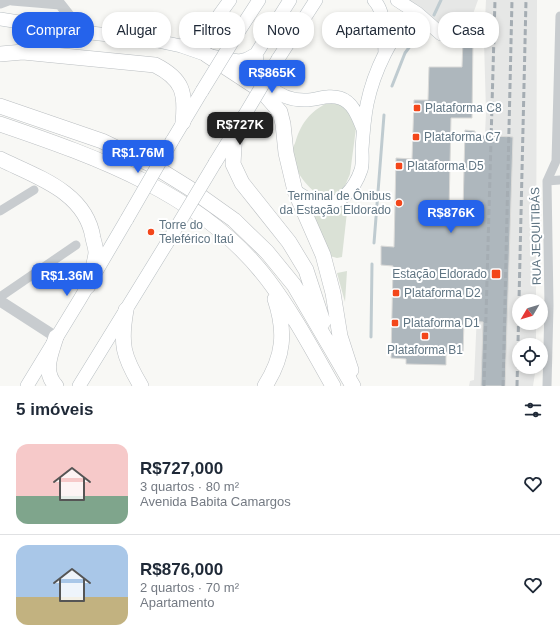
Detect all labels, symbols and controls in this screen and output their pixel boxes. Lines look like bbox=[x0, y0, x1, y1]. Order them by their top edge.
chip: Comprar bbox=[12, 12, 94, 48]
chip: Alugar bbox=[102, 12, 171, 48]
chip: Filtros bbox=[179, 12, 245, 48]
chip: Novo bbox=[253, 12, 314, 48]
chip: Apartamento bbox=[322, 12, 430, 48]
chip: Casa bbox=[438, 12, 499, 48]
pin: R$865K bbox=[239, 60, 305, 94]
text: R$865K bbox=[248, 65, 296, 80]
place label: Plataforma C8 bbox=[425, 101, 502, 115]
marker: Plataforma C8 bbox=[412, 103, 422, 113]
pin: R$727K bbox=[207, 112, 273, 146]
text: R$727K bbox=[216, 117, 264, 132]
place label: Plataforma C7 bbox=[424, 130, 501, 144]
marker: Plataforma C7 bbox=[411, 132, 421, 142]
pin: R$1.76M bbox=[101, 140, 175, 174]
text: R$1.76M bbox=[112, 145, 164, 160]
place label: Plataforma D5 bbox=[407, 159, 484, 173]
marker: Plataforma D5 bbox=[394, 161, 404, 171]
street label: RUA JEQUITIBÁS bbox=[527, 187, 544, 285]
place label: Terminal de Ônibus da Estação Eldorado bbox=[280, 188, 391, 217]
marker: Terminal de Ônibus da Estação Eldorado bbox=[394, 198, 404, 208]
pin: R$876K bbox=[418, 200, 484, 234]
text: R$876K bbox=[427, 205, 475, 220]
place label: Torre do Teleférico Itaú bbox=[159, 218, 234, 246]
marker: Torre do Teleférico Itaú bbox=[146, 227, 156, 237]
pin: R$1.36M bbox=[30, 263, 104, 297]
place label: Estação Eldorado bbox=[392, 267, 487, 281]
text: R$1.36M bbox=[41, 268, 93, 283]
marker: Estação Eldorado bbox=[490, 268, 502, 280]
place label: Plataforma D2 bbox=[404, 286, 481, 300]
marker: Plataforma D2 bbox=[391, 288, 401, 298]
north arrow bbox=[512, 294, 548, 330]
map controls bbox=[512, 294, 548, 374]
place label: Plataforma D1 bbox=[403, 316, 480, 330]
marker: Plataforma D1 bbox=[390, 318, 400, 328]
marker: Plataforma B1 bbox=[420, 331, 430, 341]
button: locate bbox=[512, 338, 548, 374]
place label: Plataforma B1 bbox=[387, 343, 463, 357]
icon: filters bbox=[522, 399, 544, 421]
text: 5 imóveis bbox=[16, 400, 94, 419]
text: R$727,000 bbox=[140, 459, 223, 478]
icon: home bbox=[48, 460, 96, 508]
icon: heart bbox=[522, 473, 544, 495]
text: 3 quartos · 80 m² bbox=[140, 479, 239, 494]
text: Avenida Babita Camargos bbox=[140, 494, 291, 509]
text: R$876,000 bbox=[140, 560, 223, 579]
icon: home bbox=[48, 561, 96, 609]
icon: heart bbox=[522, 574, 544, 596]
text: 2 quartos · 70 m² bbox=[140, 580, 239, 595]
text: Apartamento bbox=[140, 595, 214, 610]

